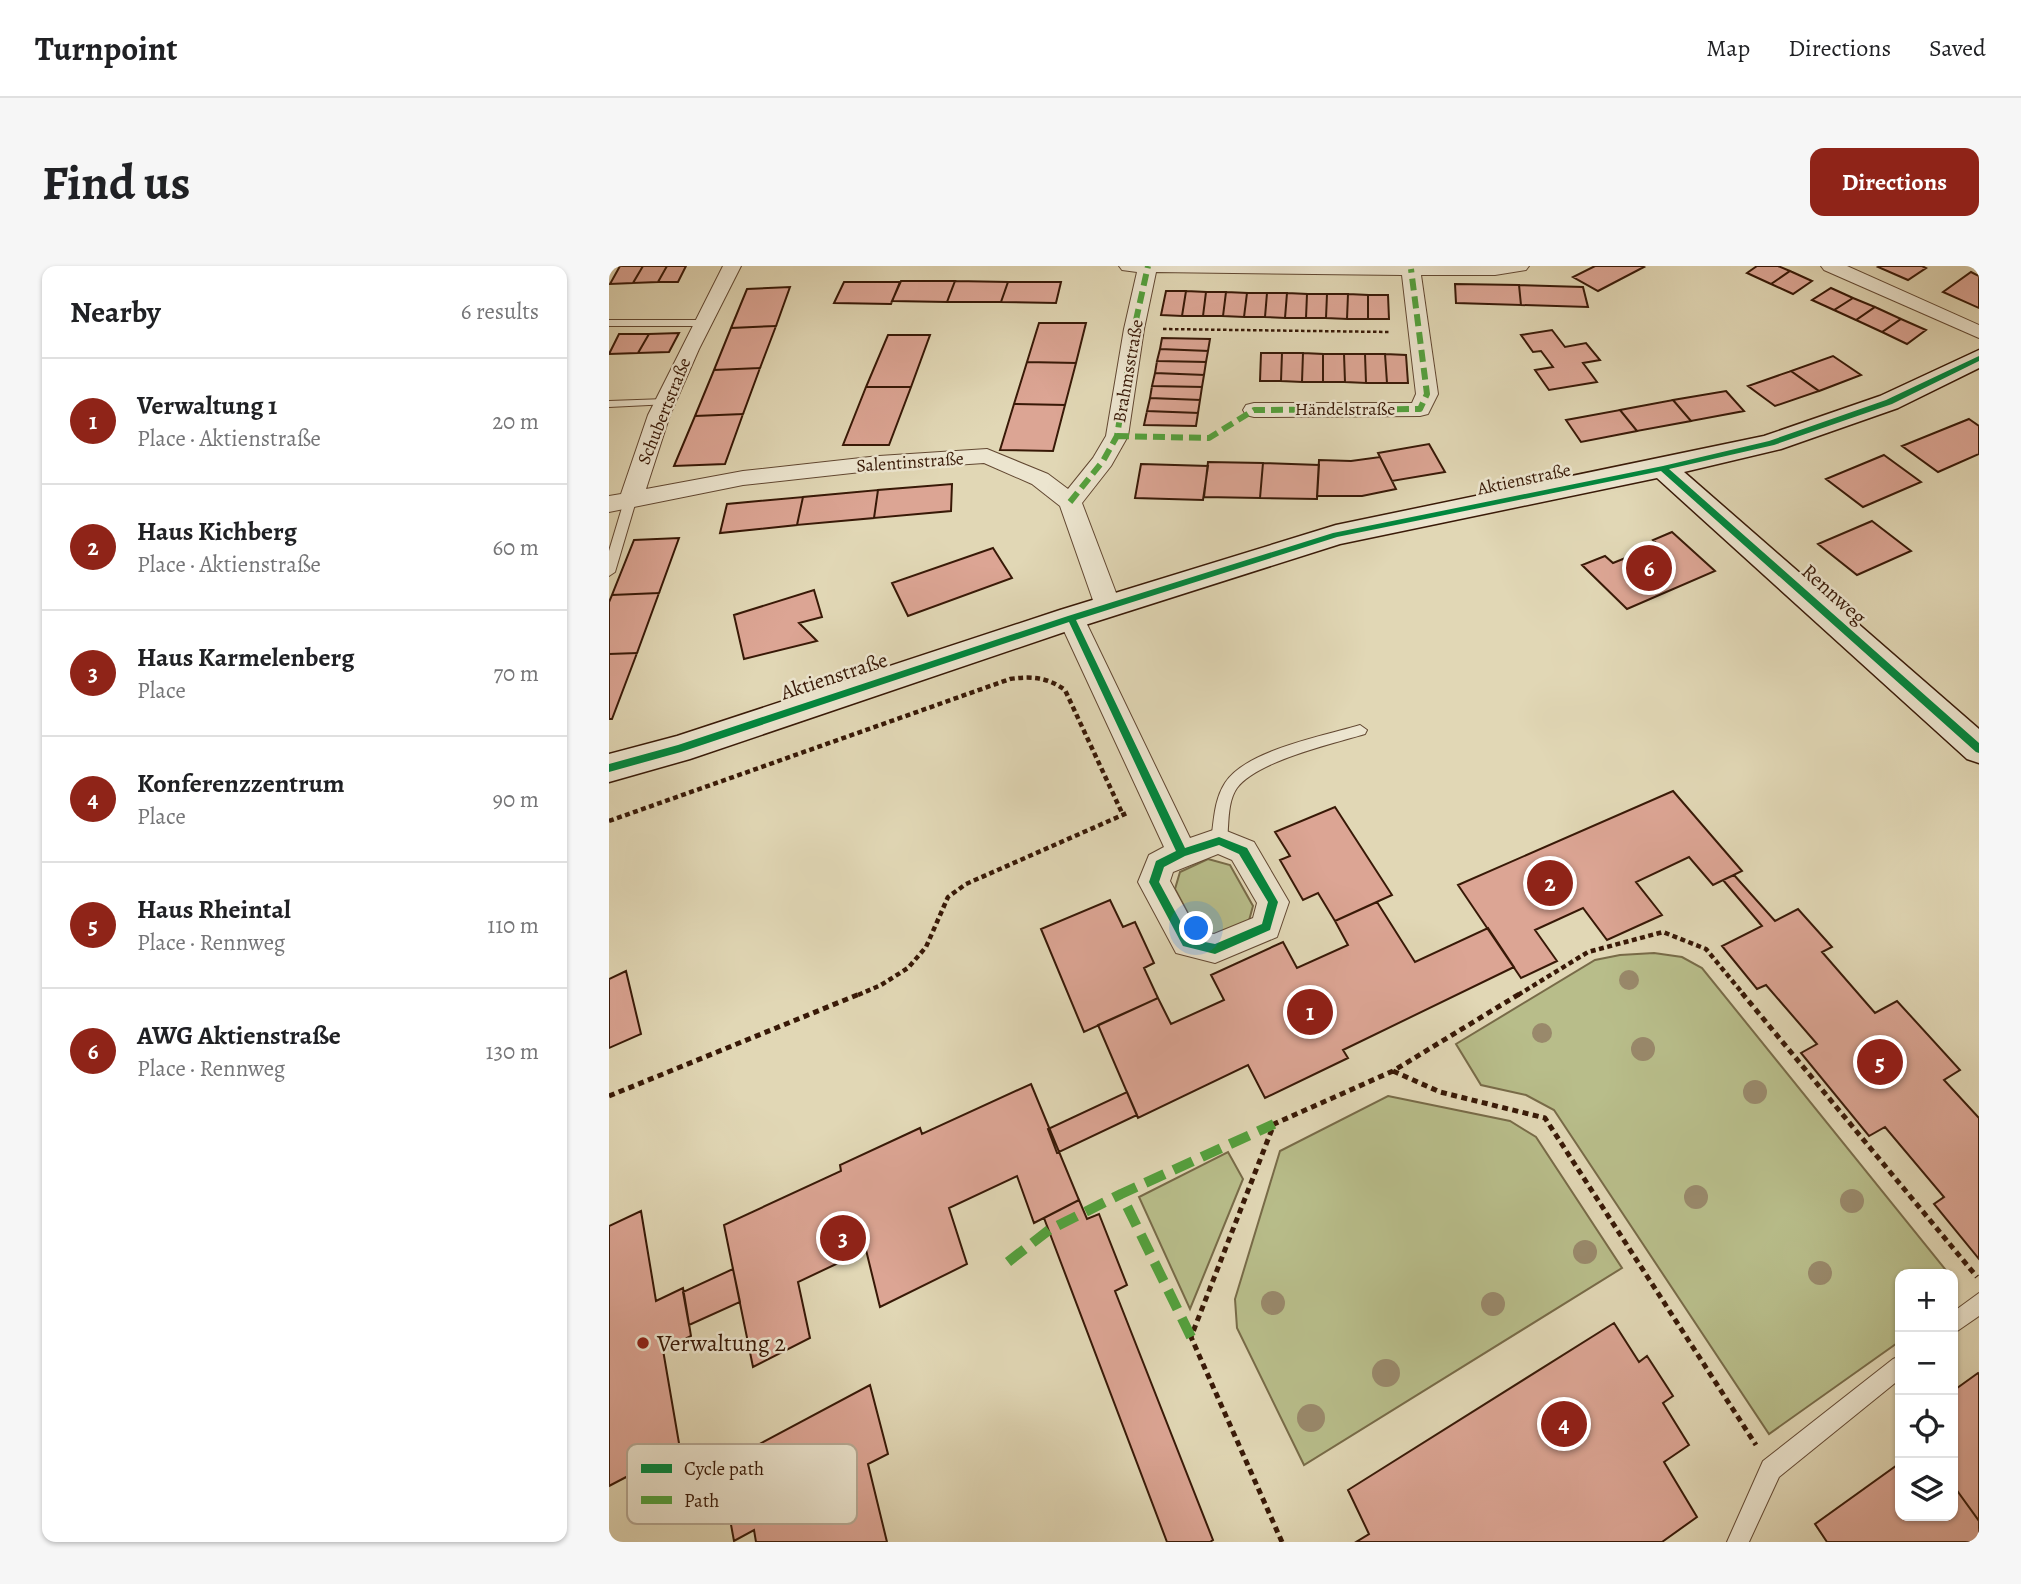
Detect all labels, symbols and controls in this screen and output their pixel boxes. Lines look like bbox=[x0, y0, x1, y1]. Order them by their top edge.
text: Turnpoint bbox=[35, 26, 177, 71]
text: Map bbox=[1706, 32, 1750, 64]
text: Directions bbox=[1788, 32, 1891, 64]
text: Saved bbox=[1929, 32, 1986, 64]
button: Directions bbox=[1810, 148, 1979, 216]
text: Find us bbox=[42, 149, 190, 216]
text: Nearby bbox=[70, 292, 161, 332]
text: 6 results bbox=[461, 296, 539, 327]
street label: Brahmsstraße bbox=[1107, 317, 1149, 425]
street label: Schubertstraße bbox=[632, 354, 696, 468]
text: Verwaltung 1 bbox=[137, 388, 277, 423]
street label: Händelstraße bbox=[1295, 397, 1395, 421]
text: 1 bbox=[89, 406, 97, 437]
text: 20 m bbox=[492, 406, 539, 437]
text: Place · Aktienstraße bbox=[137, 423, 321, 454]
street label: Salentinstraße bbox=[855, 446, 965, 478]
street label: Aktienstraße bbox=[1474, 457, 1573, 501]
text: Haus Kichberg bbox=[137, 514, 297, 549]
text: 2 bbox=[87, 532, 99, 563]
text: 60 m bbox=[492, 532, 539, 563]
pin: 6 bbox=[1626, 542, 1672, 594]
text: Place · Aktienstraße bbox=[137, 549, 321, 580]
street label: Rennweg bbox=[1795, 557, 1873, 631]
text: Haus Karmelenberg bbox=[137, 640, 354, 675]
street label: Aktienstraße bbox=[776, 646, 891, 707]
text: 3 bbox=[88, 658, 98, 689]
text: 70 m bbox=[493, 658, 539, 689]
text: Place bbox=[137, 675, 186, 706]
text: Konferenzzentrum bbox=[137, 766, 345, 801]
text: 4 bbox=[88, 784, 98, 815]
text: 90 m bbox=[493, 784, 539, 815]
text: Place bbox=[137, 801, 186, 832]
pin: 2 bbox=[1527, 857, 1573, 909]
text: Haus Rheintal bbox=[137, 892, 291, 927]
text: 5 bbox=[88, 910, 98, 941]
text: 110 m bbox=[487, 910, 539, 941]
your location bbox=[1179, 911, 1213, 945]
text: Place · Rennweg bbox=[137, 927, 285, 958]
pin: 1 bbox=[1287, 986, 1333, 1038]
text: AWG Aktienstraße bbox=[137, 1018, 341, 1053]
text: 6 bbox=[88, 1036, 98, 1067]
text: 130 m bbox=[486, 1036, 539, 1067]
pin: 5 bbox=[1857, 1036, 1903, 1088]
text: Place · Rennweg bbox=[137, 1053, 285, 1084]
pin: 3 bbox=[820, 1212, 866, 1264]
map controls bbox=[1895, 1269, 1958, 1521]
button: + bbox=[1895, 1269, 1958, 1332]
place label: Verwaltung 2 bbox=[656, 1327, 786, 1359]
button: − bbox=[1895, 1332, 1958, 1395]
marker: Verwaltung 2 bbox=[635, 1335, 651, 1351]
button: locate bbox=[1895, 1395, 1958, 1458]
pin: 4 bbox=[1541, 1398, 1587, 1450]
legend bbox=[627, 1444, 857, 1524]
text: Cycle path bbox=[684, 1456, 764, 1482]
button: layers bbox=[1895, 1458, 1958, 1521]
text: Path bbox=[684, 1488, 719, 1514]

